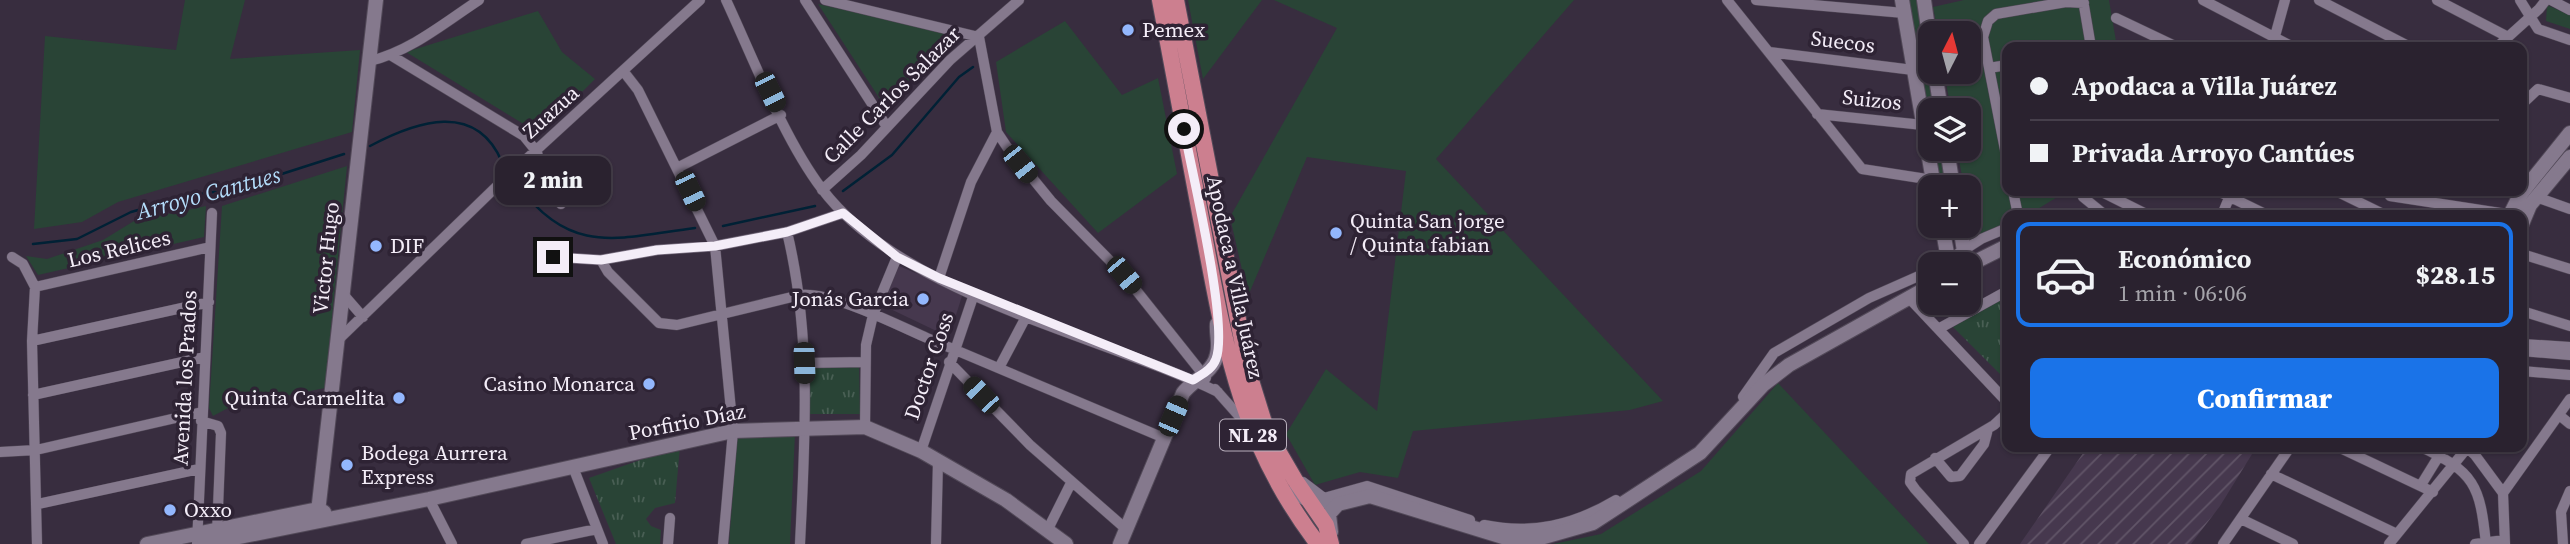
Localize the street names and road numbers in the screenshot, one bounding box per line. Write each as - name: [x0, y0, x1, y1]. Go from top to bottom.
- street label: Calle Carlos Salazar: [816, 19, 967, 170]
- street label: Suecos: [1809, 23, 1877, 60]
- street label: Zuazua: [516, 78, 585, 145]
- street label: Suizos: [1841, 82, 1903, 117]
- street label: Apodaca a Villa Juárez: [1200, 173, 1271, 382]
- street label: Victor Hugo: [305, 200, 346, 315]
- street label: Los Relices: [65, 223, 173, 274]
- street label: Avenida los Prados: [165, 289, 204, 466]
- street label: Doctor Coss: [897, 308, 960, 423]
- street label: Porfirio Díaz: [626, 396, 748, 447]
- road number: NL 28: [1220, 420, 1286, 450]

